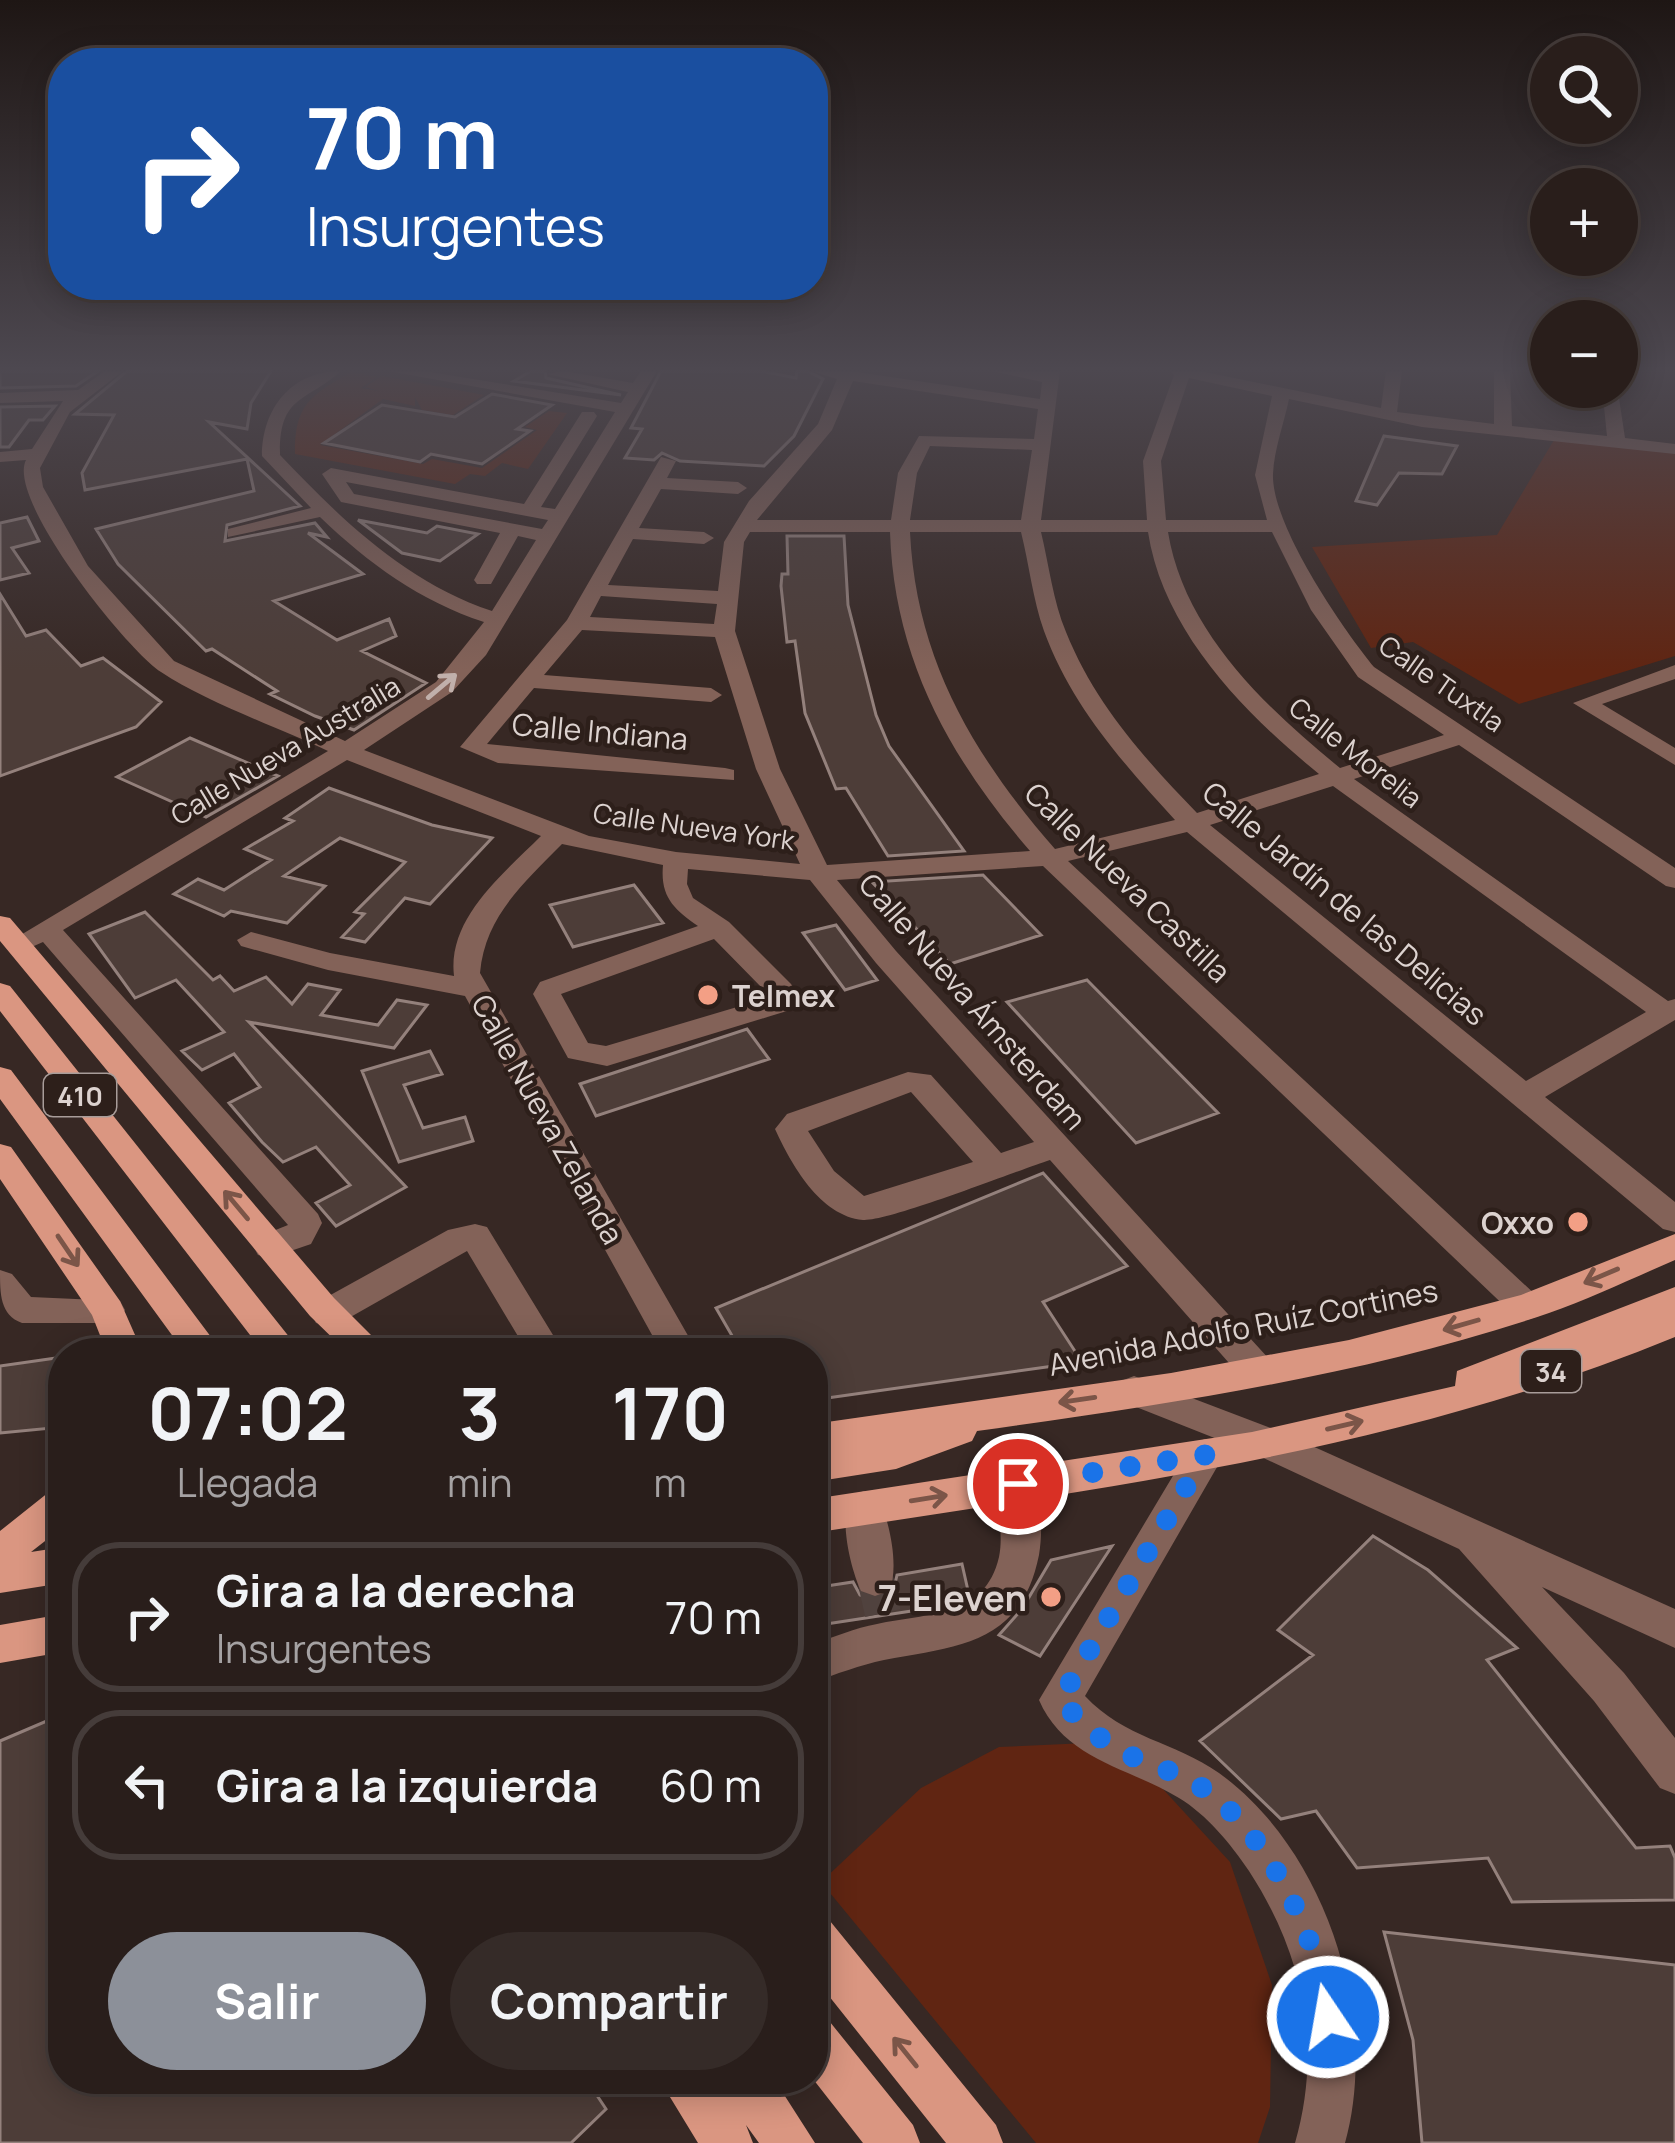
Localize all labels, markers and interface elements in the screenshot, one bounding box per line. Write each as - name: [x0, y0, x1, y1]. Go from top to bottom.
- map controls: [1530, 36, 1638, 408]
- button: search: [1530, 36, 1638, 144]
- text: 70 m: [306, 79, 498, 194]
- icon: right: [108, 96, 264, 252]
- button: +: [1530, 168, 1638, 276]
- text: Insurgentes: [306, 188, 605, 262]
- button: −: [1530, 300, 1638, 408]
- street label: Calle Tuxtla: [1372, 626, 1512, 740]
- street label: Calle Nueva Australia: [164, 667, 406, 833]
- one-way arrow: [426, 673, 457, 701]
- street label: Calle Morelia: [1282, 688, 1430, 816]
- street label: Calle Indiana: [510, 703, 690, 759]
- street label: Calle Jardín de las Delicias: [1194, 772, 1496, 1034]
- street label: Calle Nueva Castilla: [1016, 773, 1240, 991]
- street label: Calle Nueva York: [591, 794, 798, 859]
- street label: Calle Nueva Ámsterdam: [850, 864, 1096, 1138]
- place label: Telmex: [732, 975, 835, 1016]
- marker: Telmex: [695, 982, 721, 1008]
- street label: Calle Nueva Zelanda: [462, 987, 634, 1251]
- road number: 410: [44, 1074, 116, 1116]
- one-way arrow: [222, 1190, 250, 1221]
- place label: Oxxo: [1481, 1202, 1554, 1243]
- marker: Oxxo: [1565, 1209, 1591, 1235]
- one-way arrow: [55, 1233, 80, 1267]
- one-way arrow: [1583, 1267, 1620, 1288]
- street label: Avenida Adolfo Ruíz Cortines: [1045, 1269, 1441, 1385]
- one-way arrow: [1443, 1316, 1481, 1338]
- road number: 34: [1521, 1350, 1581, 1392]
- text: 07:02: [147, 1363, 348, 1462]
- text: 3: [459, 1363, 501, 1462]
- text: 170: [611, 1363, 729, 1462]
- one-way arrow: [1059, 1389, 1098, 1412]
- one-way arrow: [1326, 1413, 1364, 1436]
- pin: [967, 1433, 1069, 1535]
- icon: arrive: [985, 1451, 1051, 1517]
- text: Llegada: [177, 1455, 318, 1509]
- text: min: [447, 1455, 512, 1509]
- text: m: [654, 1455, 687, 1509]
- one-way arrow: [908, 1486, 947, 1509]
- text: Gira a la derecha: [216, 1559, 576, 1621]
- place label: 7-Eleven: [878, 1573, 1027, 1622]
- icon: right: [114, 1584, 180, 1650]
- marker: 7-Eleven: [1038, 1584, 1064, 1610]
- text: 70 m: [665, 1586, 762, 1648]
- text: Insurgentes: [216, 1621, 432, 1675]
- icon: left: [114, 1752, 180, 1818]
- text: Gira a la izquierda: [216, 1754, 598, 1816]
- text: 60 m: [659, 1754, 762, 1816]
- button: Salir: [108, 1932, 426, 2070]
- button: Compartir: [450, 1932, 768, 2070]
- position arrow: [1265, 1954, 1391, 2080]
- one-way arrow: [892, 2036, 919, 2068]

